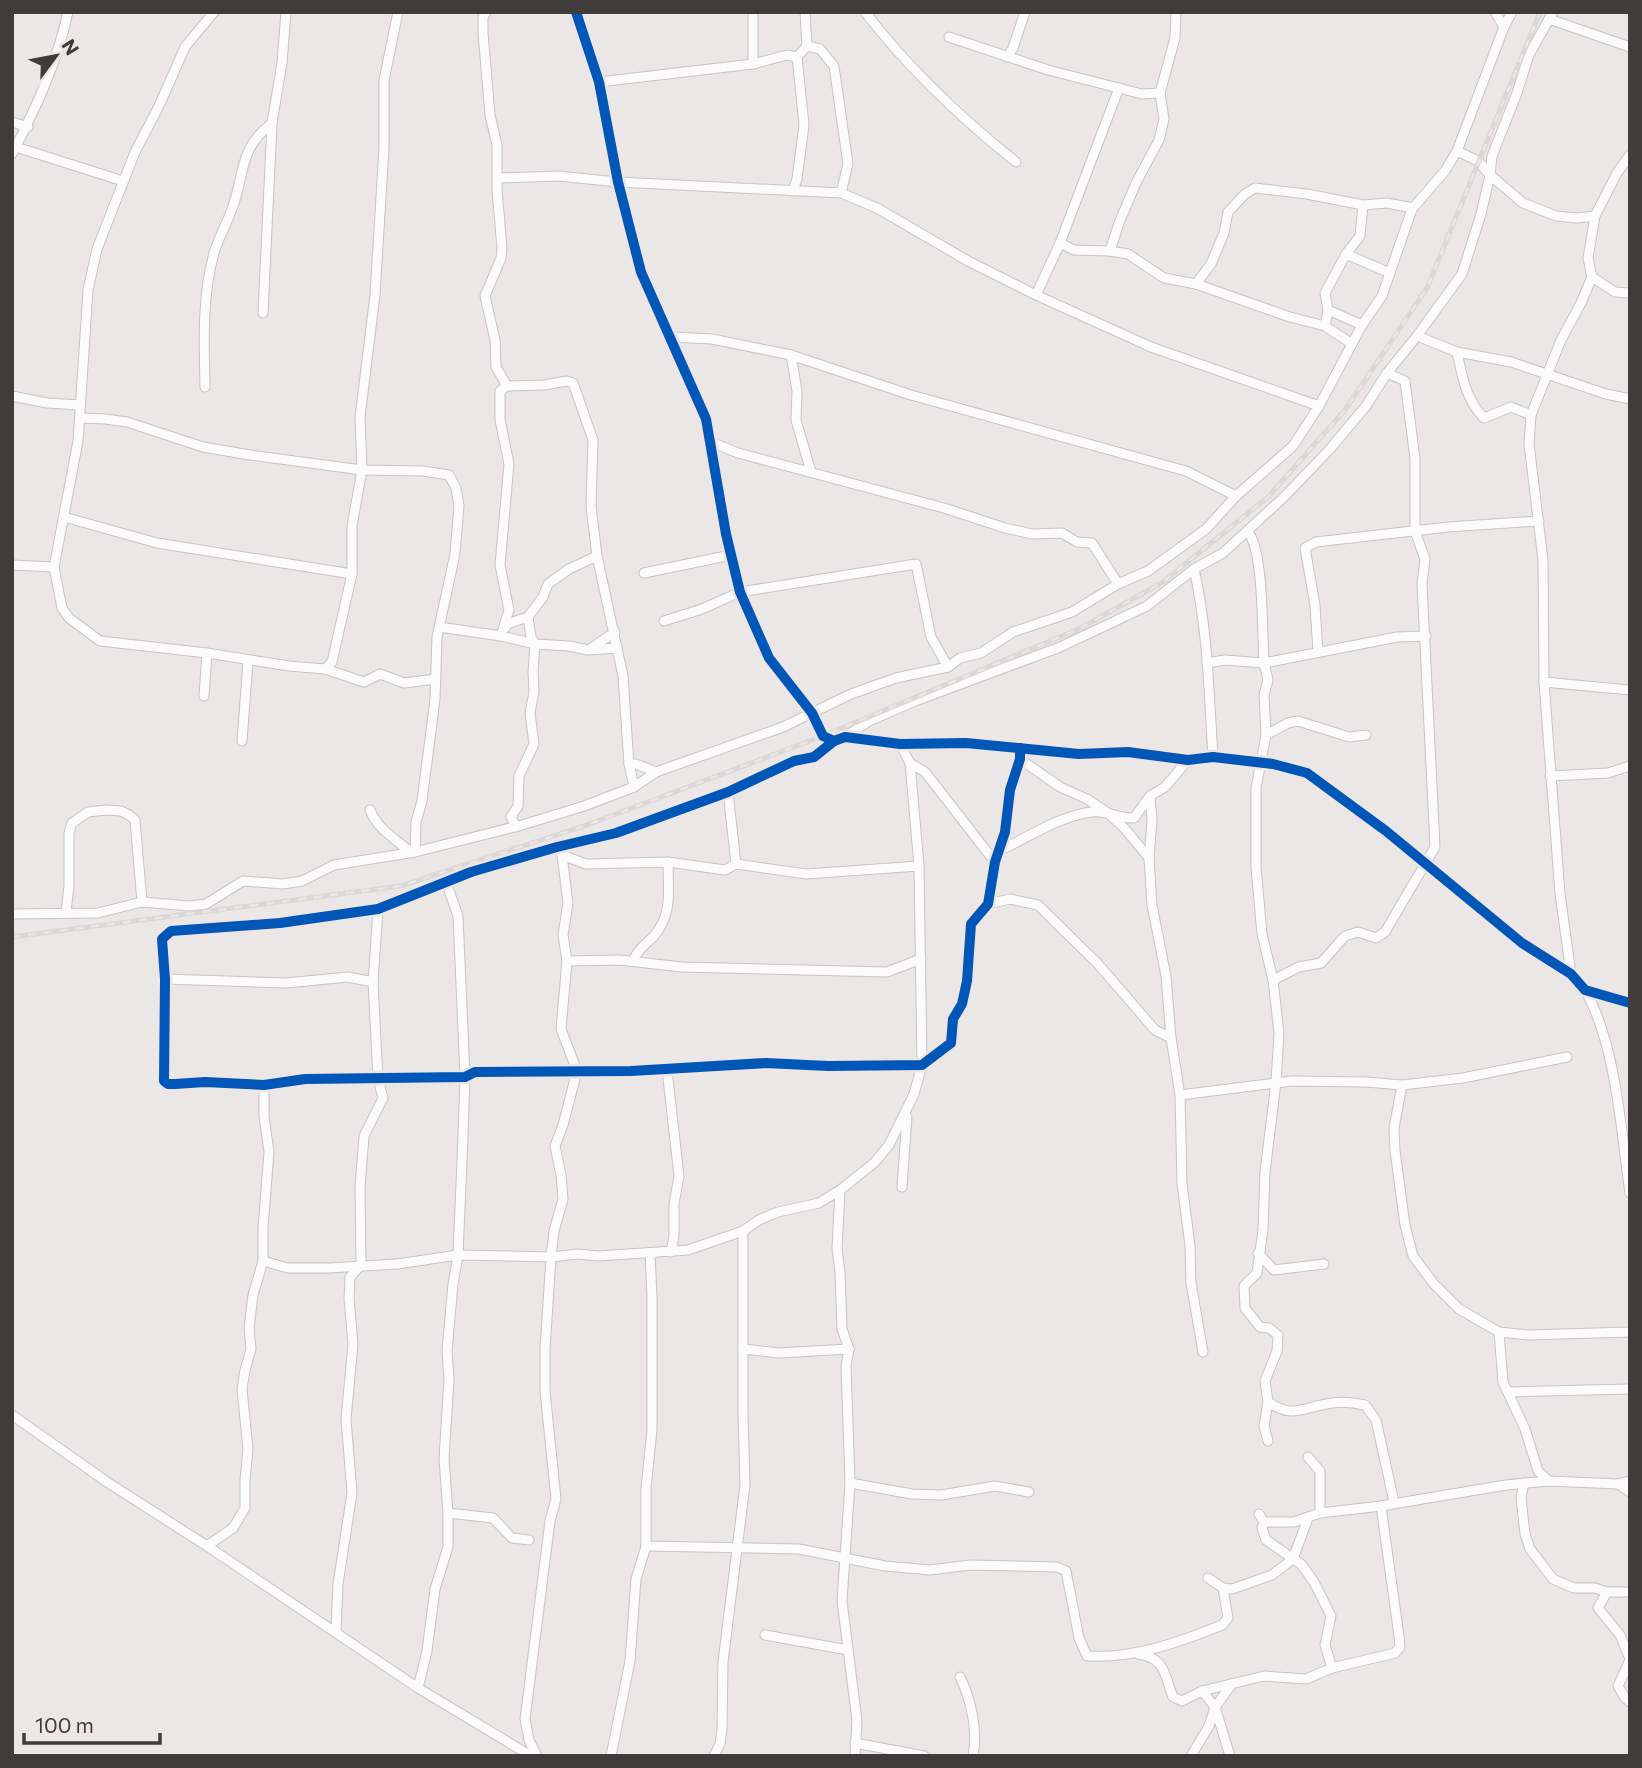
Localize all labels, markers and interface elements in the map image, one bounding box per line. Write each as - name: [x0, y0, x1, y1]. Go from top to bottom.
- north arrow: [21, 21, 91, 91]
- text: N: [57, 35, 84, 59]
- scale bar: [24, 1702, 161, 1746]
- text: 100 m: [35, 1712, 94, 1737]

